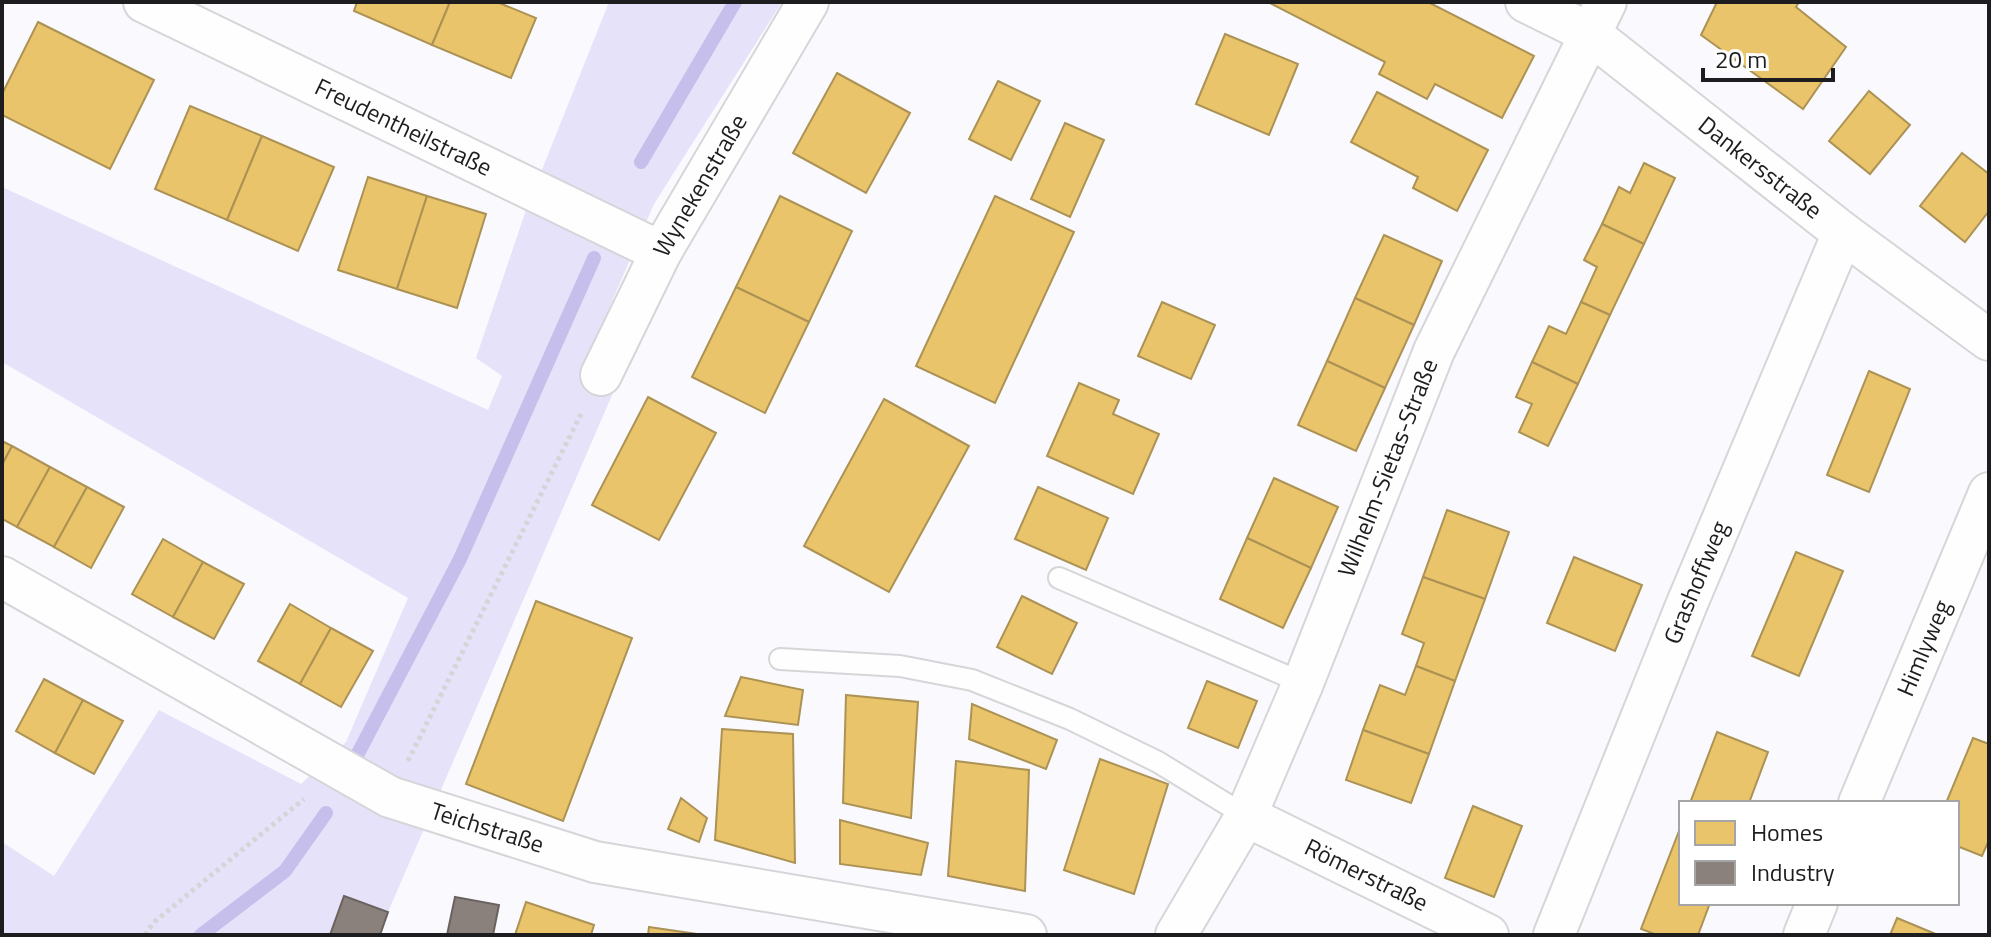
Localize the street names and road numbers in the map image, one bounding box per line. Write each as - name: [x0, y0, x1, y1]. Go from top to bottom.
- street label: Freudentheilstraße: [309, 68, 498, 185]
- street label: Wynekenstraße: [643, 107, 755, 263]
- street label: Dankersstraße: [1691, 107, 1830, 227]
- street label: Wilhelm-Sietas-Straße: [1328, 353, 1446, 582]
- street label: Grashoffweg: [1654, 515, 1737, 649]
- street label: Himlyweg: [1887, 594, 1959, 701]
- street label: Teichstraße: [426, 792, 549, 862]
- street label: Römerstraße: [1299, 829, 1435, 920]

